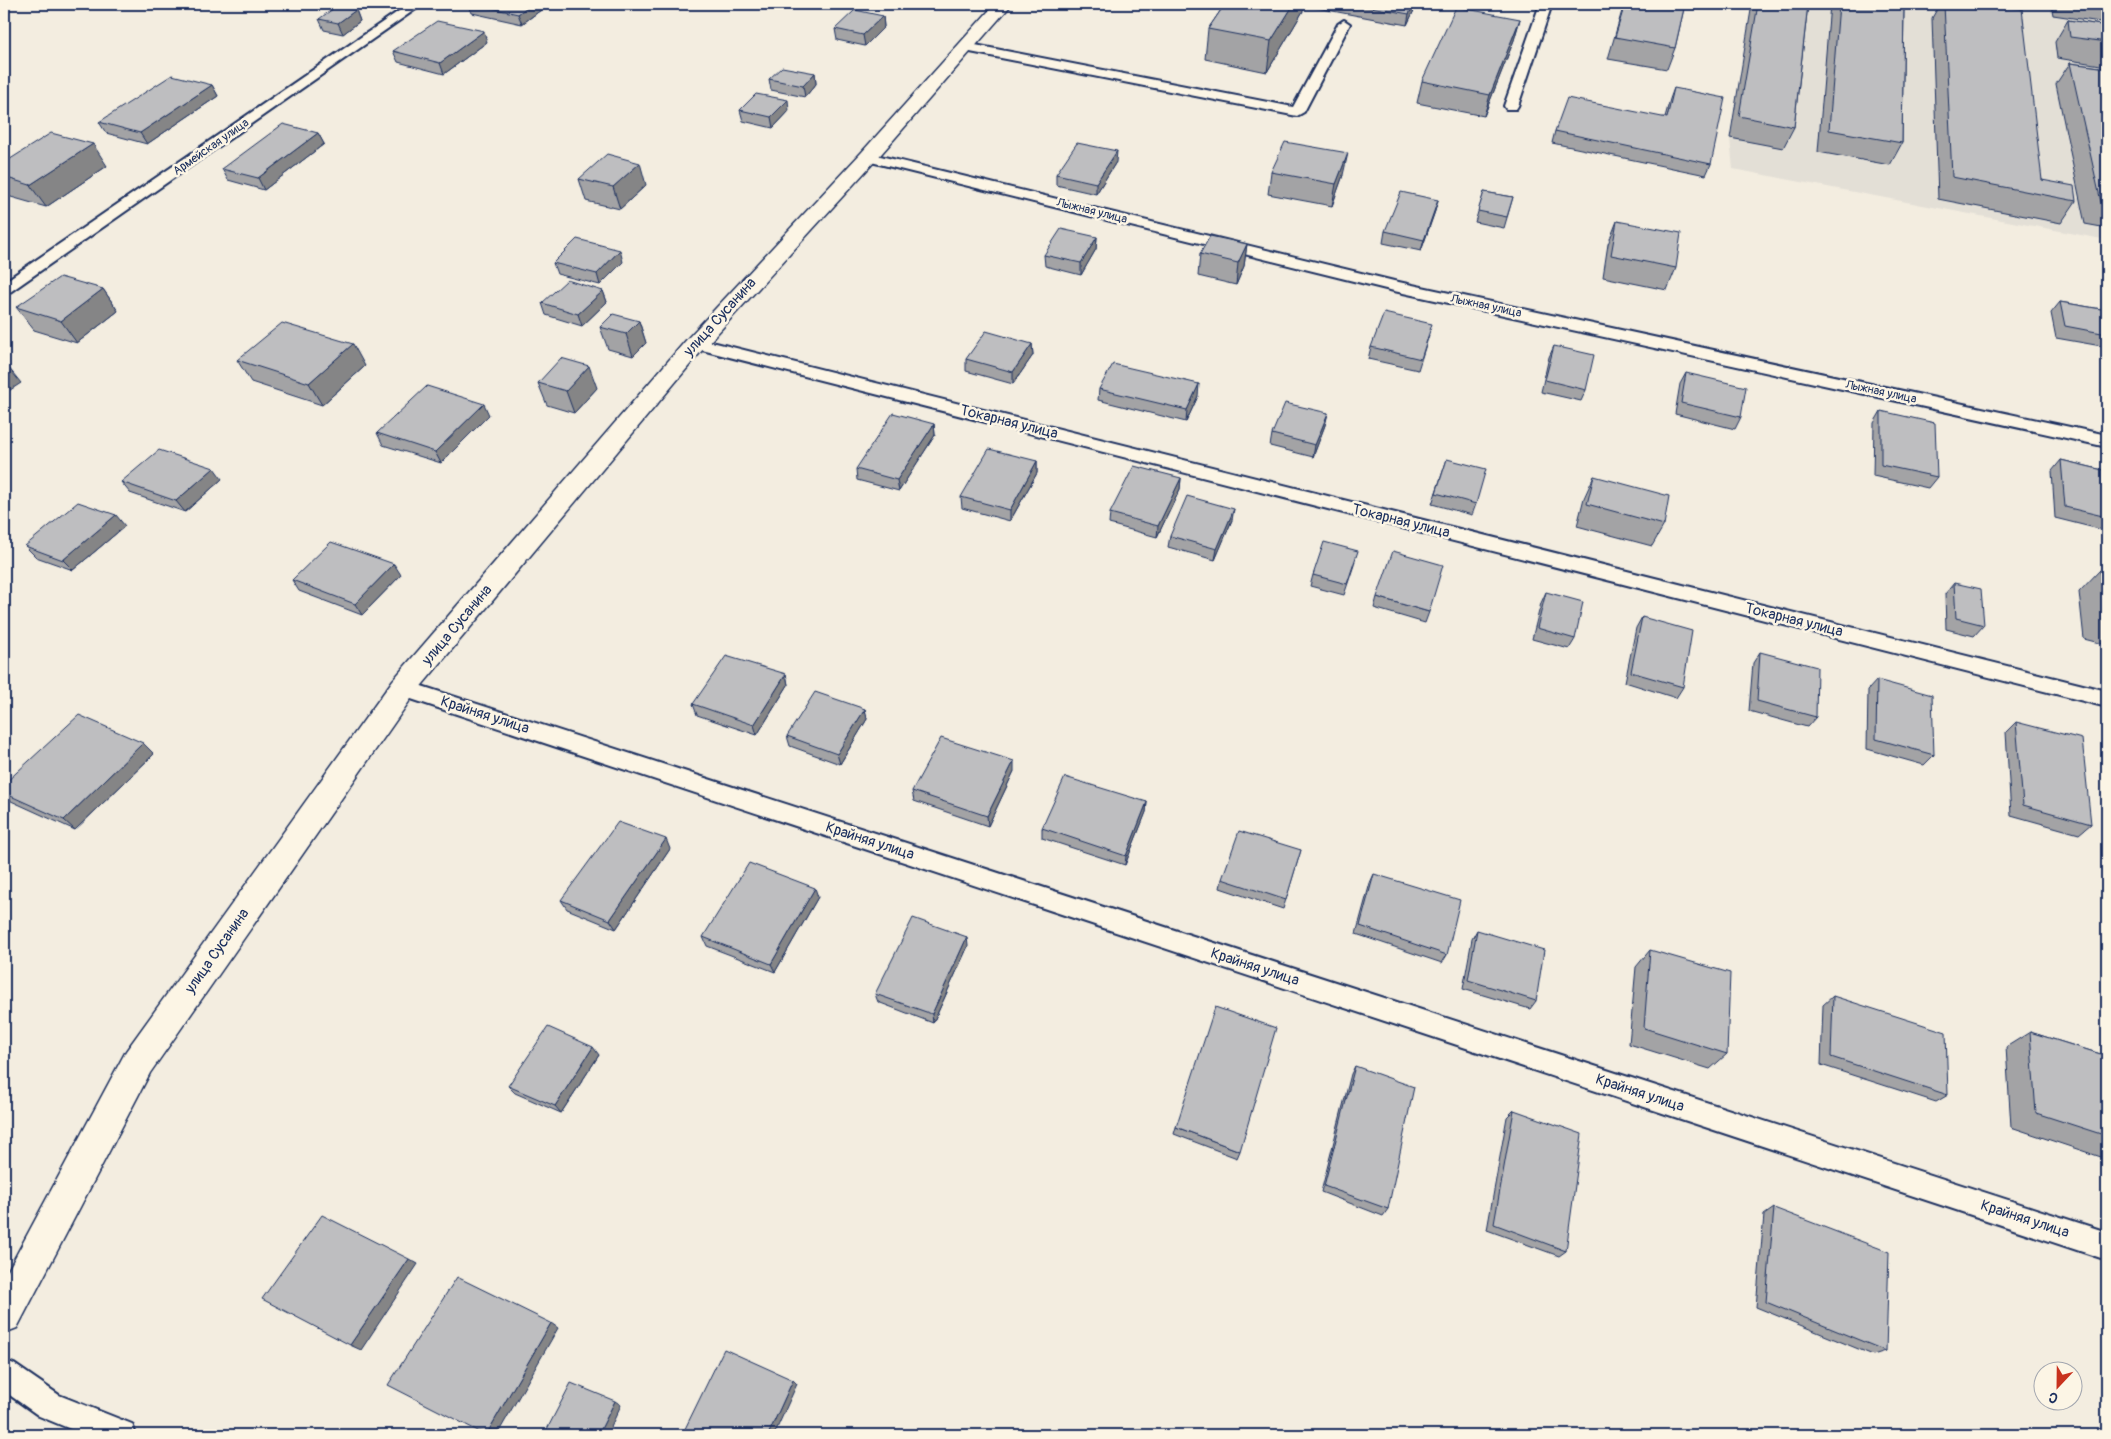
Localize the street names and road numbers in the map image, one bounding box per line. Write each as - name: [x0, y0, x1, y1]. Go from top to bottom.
- street label: Армейская улица: [170, 115, 252, 179]
- street label: Лыжная улица: [1054, 195, 1129, 227]
- street label: улица Сусанина: [679, 274, 760, 361]
- street label: Лыжная улица: [1448, 291, 1523, 321]
- street label: Лыжная улица: [1843, 377, 1918, 407]
- street label: Токарная улица: [958, 401, 1060, 443]
- street label: Токарная улица: [1350, 500, 1452, 542]
- street label: улица Сусанина: [417, 581, 496, 670]
- street label: Токарная улица: [1743, 599, 1845, 641]
- street label: Крайняя улица: [438, 692, 532, 738]
- street label: Крайняя улица: [823, 818, 917, 864]
- street label: улица Сусанина: [180, 905, 253, 998]
- street label: Крайняя улица: [1208, 944, 1302, 990]
- street label: Крайняя улица: [1593, 1070, 1687, 1116]
- street label: Крайняя улица: [1978, 1196, 2072, 1242]

